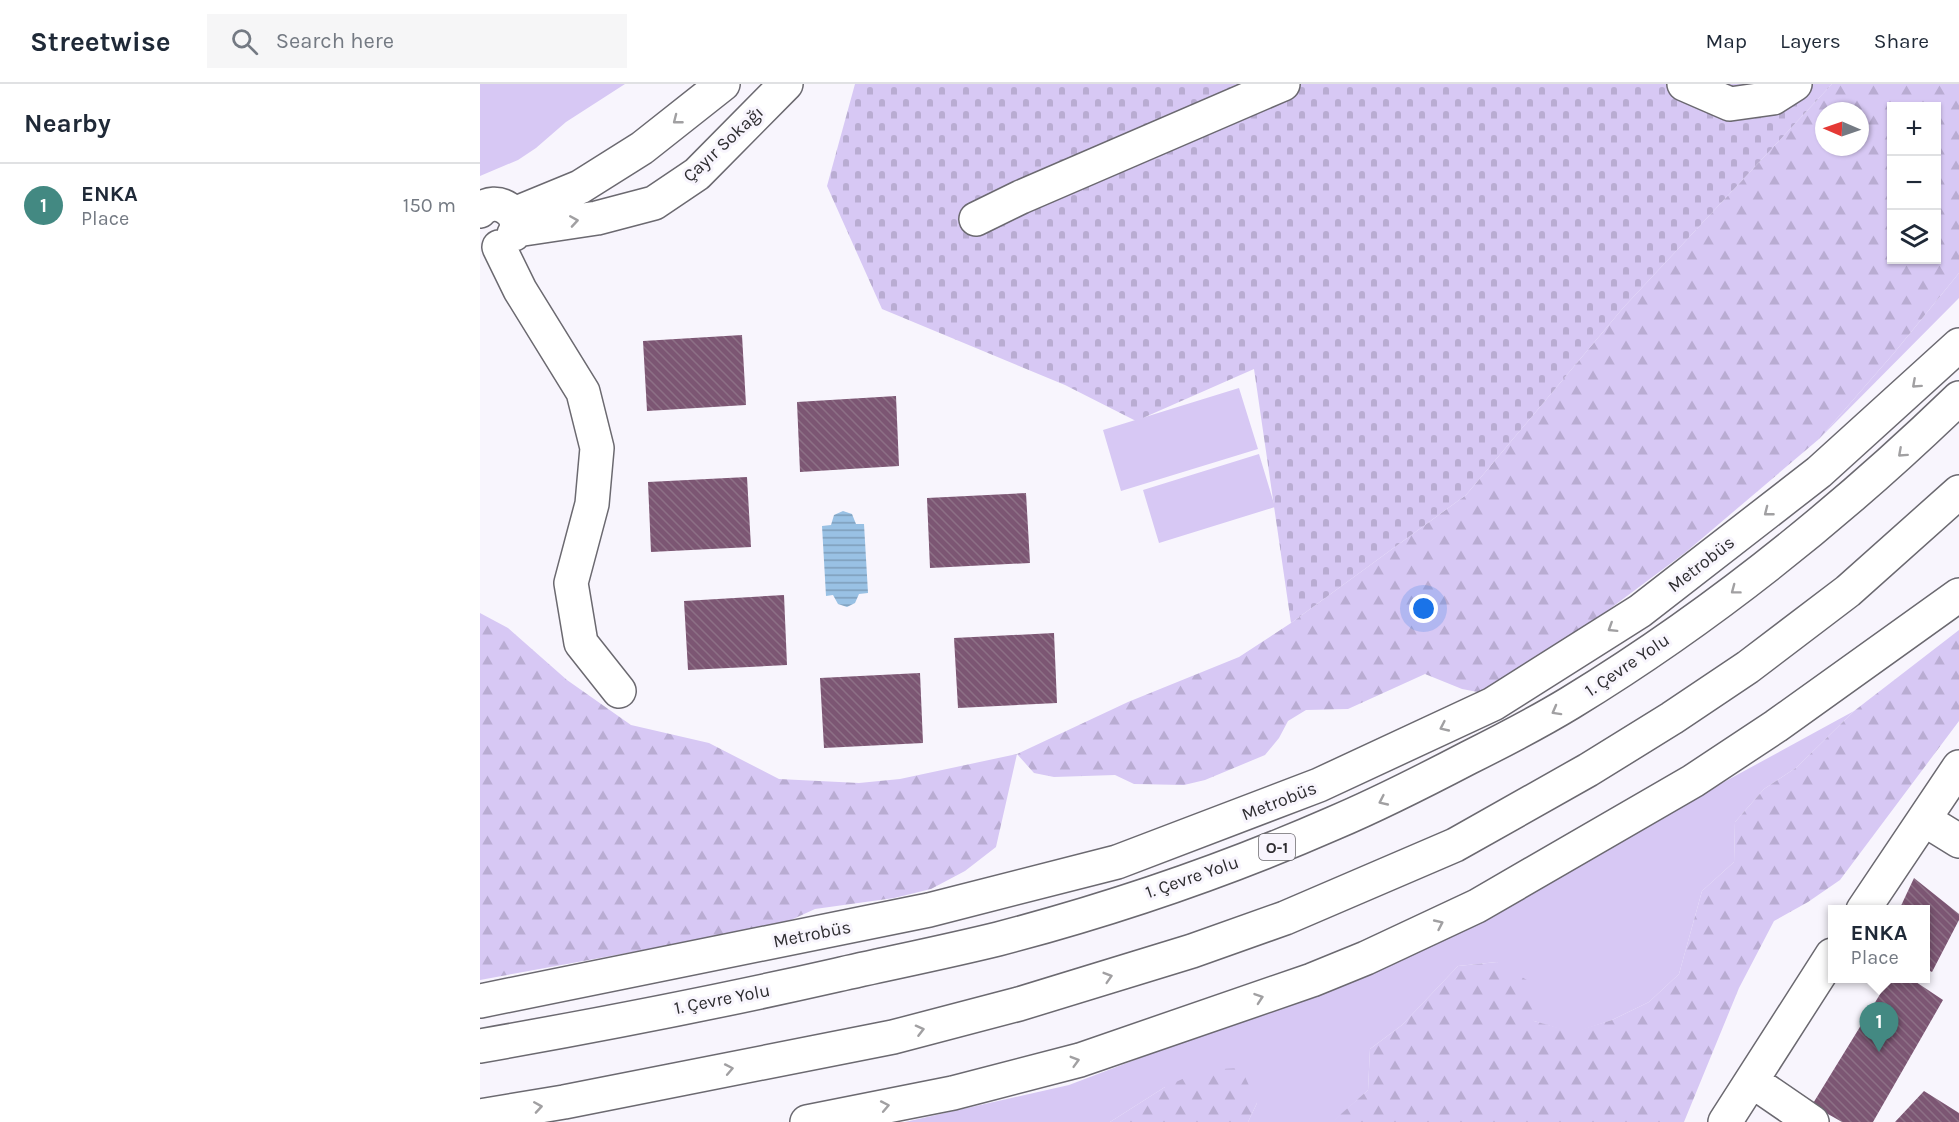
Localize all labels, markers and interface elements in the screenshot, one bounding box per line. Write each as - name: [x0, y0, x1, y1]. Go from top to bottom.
- search box: [207, 14, 627, 68]
- text: Streetwise: [30, 25, 171, 58]
- icon: search: [228, 25, 261, 58]
- text: Search here: [276, 28, 394, 54]
- text: Map: [1705, 29, 1747, 53]
- text: Layers: [1780, 29, 1841, 53]
- text: Share: [1874, 29, 1929, 53]
- street label: Çayır Sokağı: [678, 101, 768, 187]
- north arrow: [1815, 102, 1869, 156]
- map controls: [1887, 102, 1941, 264]
- button: +: [1887, 102, 1941, 156]
- text: Nearby: [24, 108, 111, 139]
- one-way arrow: [672, 113, 683, 124]
- button: −: [1887, 156, 1941, 210]
- text: ENKA: [81, 181, 138, 207]
- text: 1: [40, 194, 47, 217]
- text: 150 m: [403, 194, 456, 217]
- text: Place: [81, 207, 129, 230]
- button: layers: [1887, 210, 1941, 264]
- one-way arrow: [570, 216, 579, 228]
- one-way arrow: [1912, 377, 1923, 388]
- one-way arrow: [1898, 446, 1909, 457]
- one-way arrow: [1764, 504, 1775, 515]
- street label: Metrobüs: [1663, 531, 1739, 597]
- one-way arrow: [1731, 583, 1742, 594]
- your location: [1409, 594, 1438, 623]
- one-way arrow: [1608, 621, 1618, 633]
- street label: 1. Çevre Yolu: [1581, 629, 1673, 701]
- one-way arrow: [1552, 704, 1562, 715]
- one-way arrow: [1440, 719, 1451, 731]
- street label: Metrobüs: [1238, 777, 1320, 825]
- one-way arrow: [1378, 793, 1389, 805]
- road number: O-1: [1259, 834, 1295, 860]
- street label: 1. Çevre Yolu: [1142, 851, 1242, 903]
- popup: [1828, 905, 1930, 983]
- street label: Metrobüs: [771, 916, 853, 952]
- one-way arrow: [1433, 919, 1444, 931]
- text: ENKA: [1851, 920, 1907, 946]
- text: Place: [1851, 946, 1899, 969]
- one-way arrow: [1102, 972, 1113, 984]
- street label: 1. Çevre Yolu: [672, 979, 772, 1019]
- one-way arrow: [1253, 993, 1264, 1006]
- pin: 1: [1860, 1002, 1898, 1052]
- one-way arrow: [915, 1024, 925, 1037]
- one-way arrow: [1069, 1056, 1080, 1068]
- one-way arrow: [724, 1063, 734, 1076]
- one-way arrow: [880, 1100, 890, 1113]
- one-way arrow: [533, 1101, 542, 1113]

